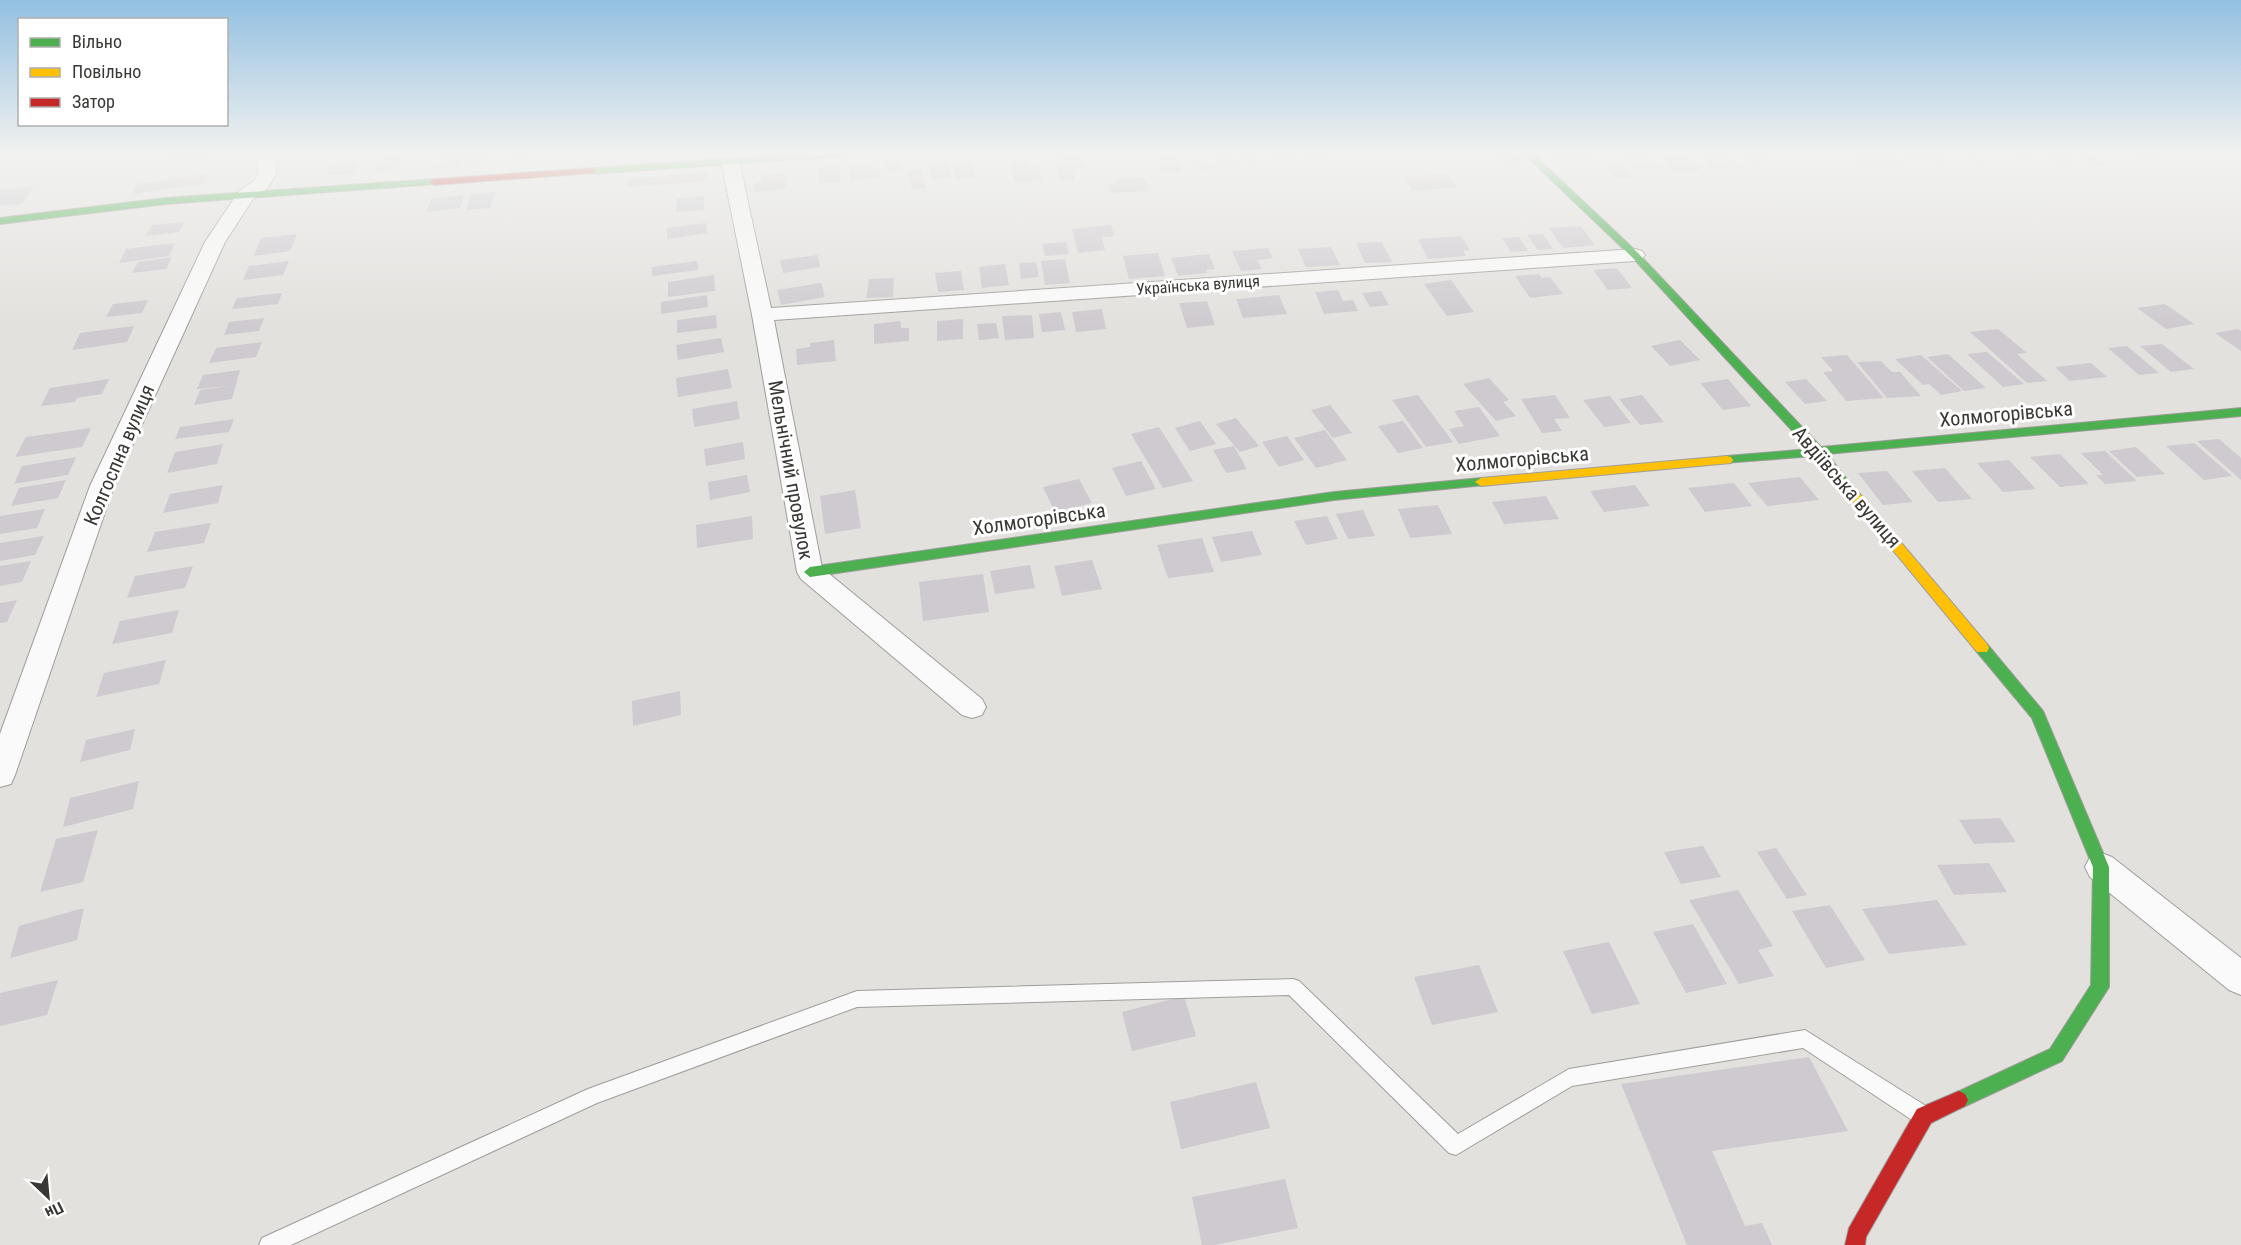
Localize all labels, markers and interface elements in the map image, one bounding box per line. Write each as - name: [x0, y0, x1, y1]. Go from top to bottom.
- legend: [18, 18, 228, 126]
- text: Вільно: [72, 31, 122, 52]
- text: Повільно: [72, 61, 141, 82]
- text: Затор: [72, 91, 115, 112]
- street label: Українська вулиця: [1135, 271, 1261, 299]
- street label: Мельнiчний провулок: [763, 378, 819, 562]
- street label: Колгоспна вулиця: [79, 381, 159, 529]
- street label: Холмогорівська: [1938, 396, 2074, 432]
- street label: Авдіївська вулиця: [1788, 421, 1906, 553]
- street label: Холмогорівська: [1454, 441, 1590, 477]
- street label: Холмогорівська: [971, 498, 1107, 540]
- north arrow: [18, 1167, 78, 1227]
- text: Пн: [42, 1198, 67, 1222]

